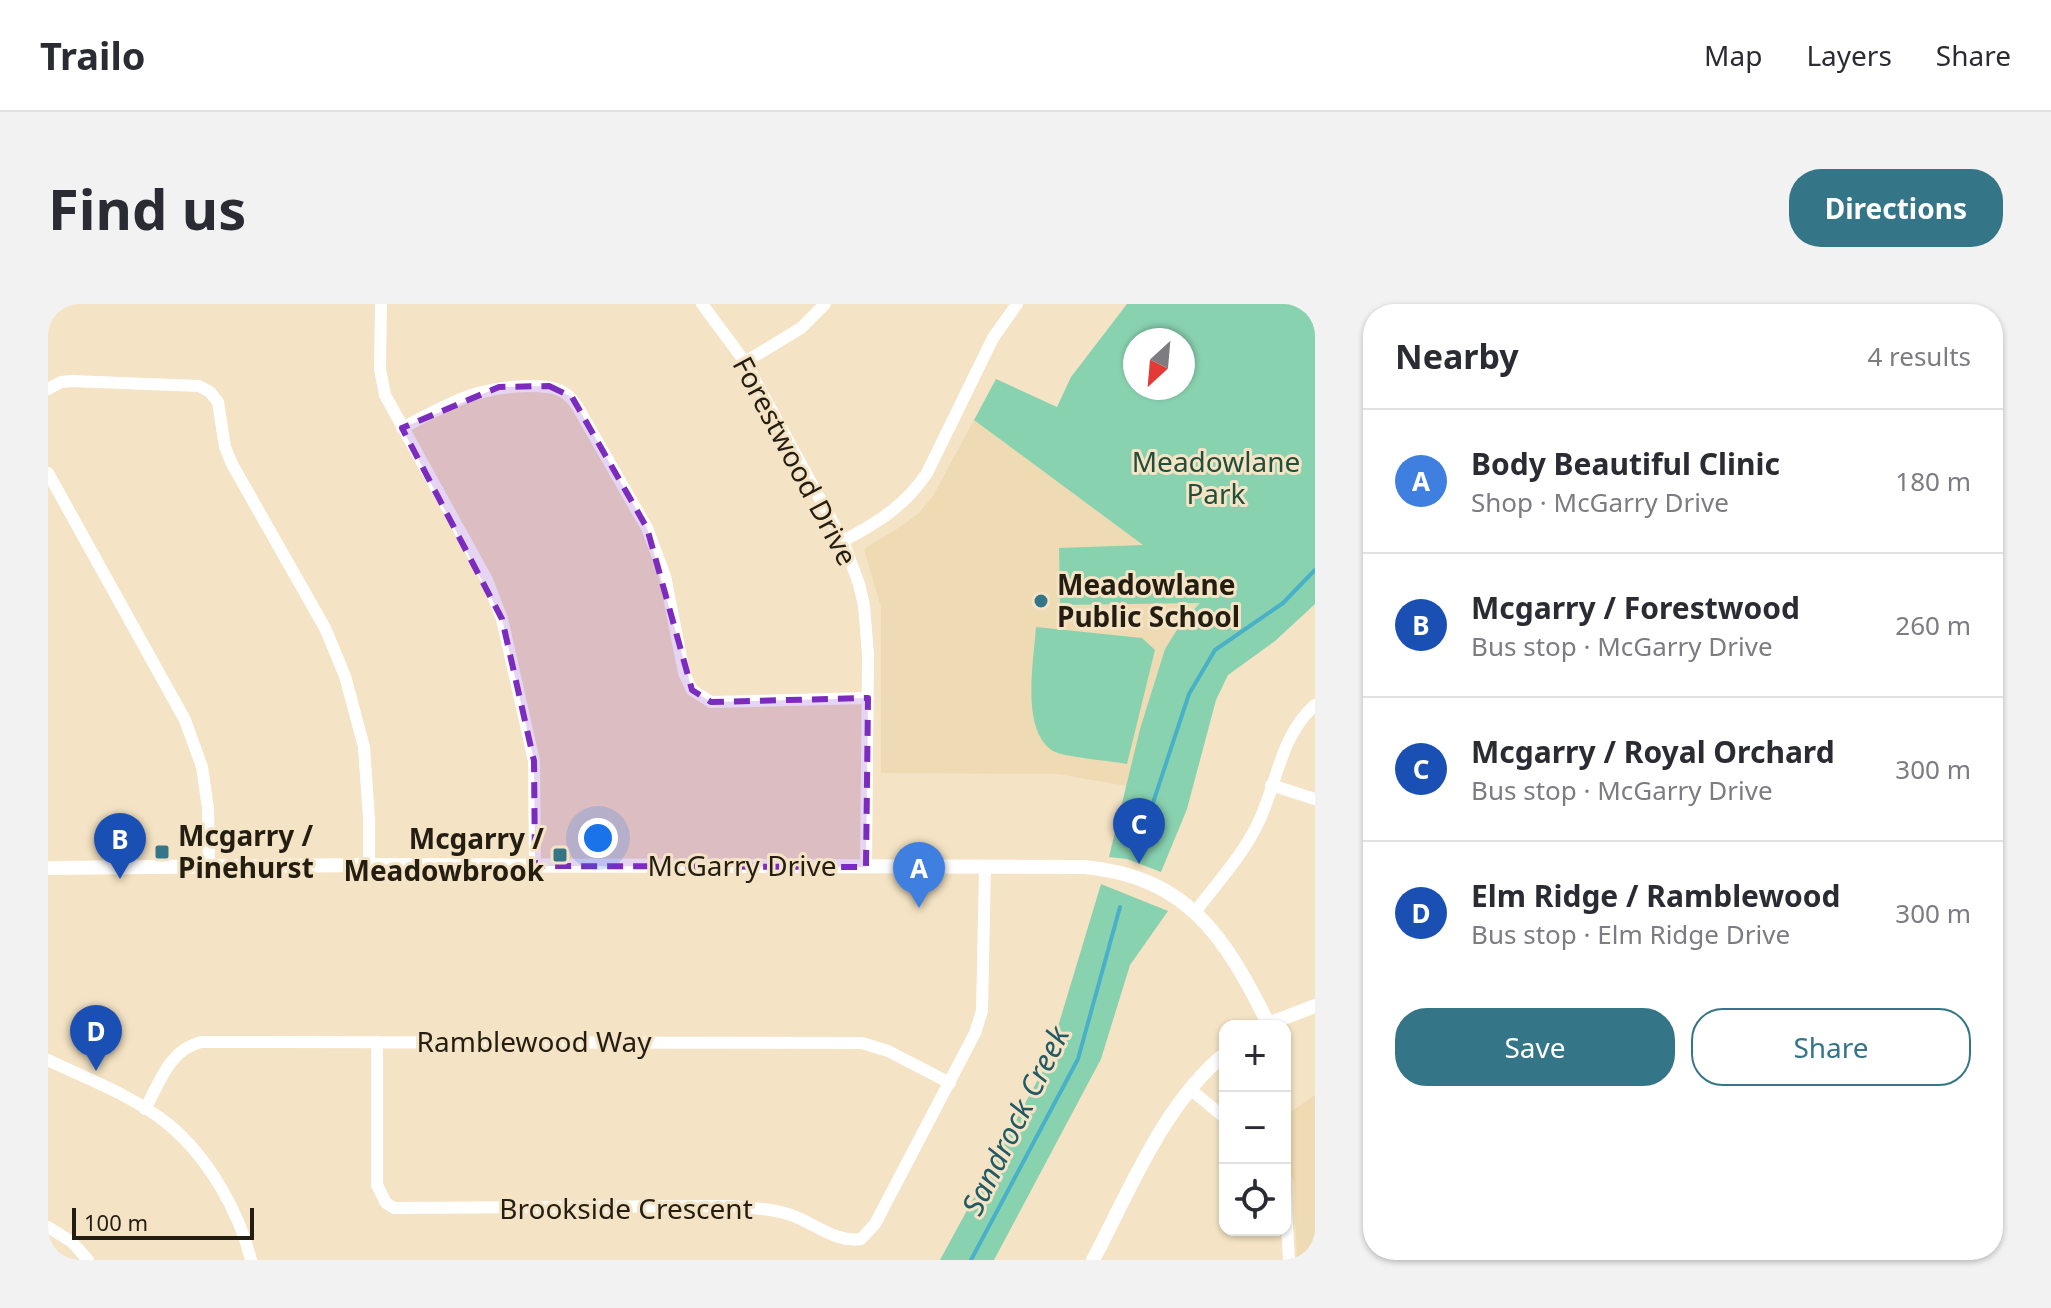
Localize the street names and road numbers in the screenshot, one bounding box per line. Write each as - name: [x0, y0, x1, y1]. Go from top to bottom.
- street label: Forestwood Drive: [725, 349, 867, 572]
- street label: McGarry Drive: [648, 846, 836, 884]
- street label: Ramblewood Way: [417, 1022, 652, 1060]
- street label: Brookside Crescent: [499, 1189, 753, 1227]

